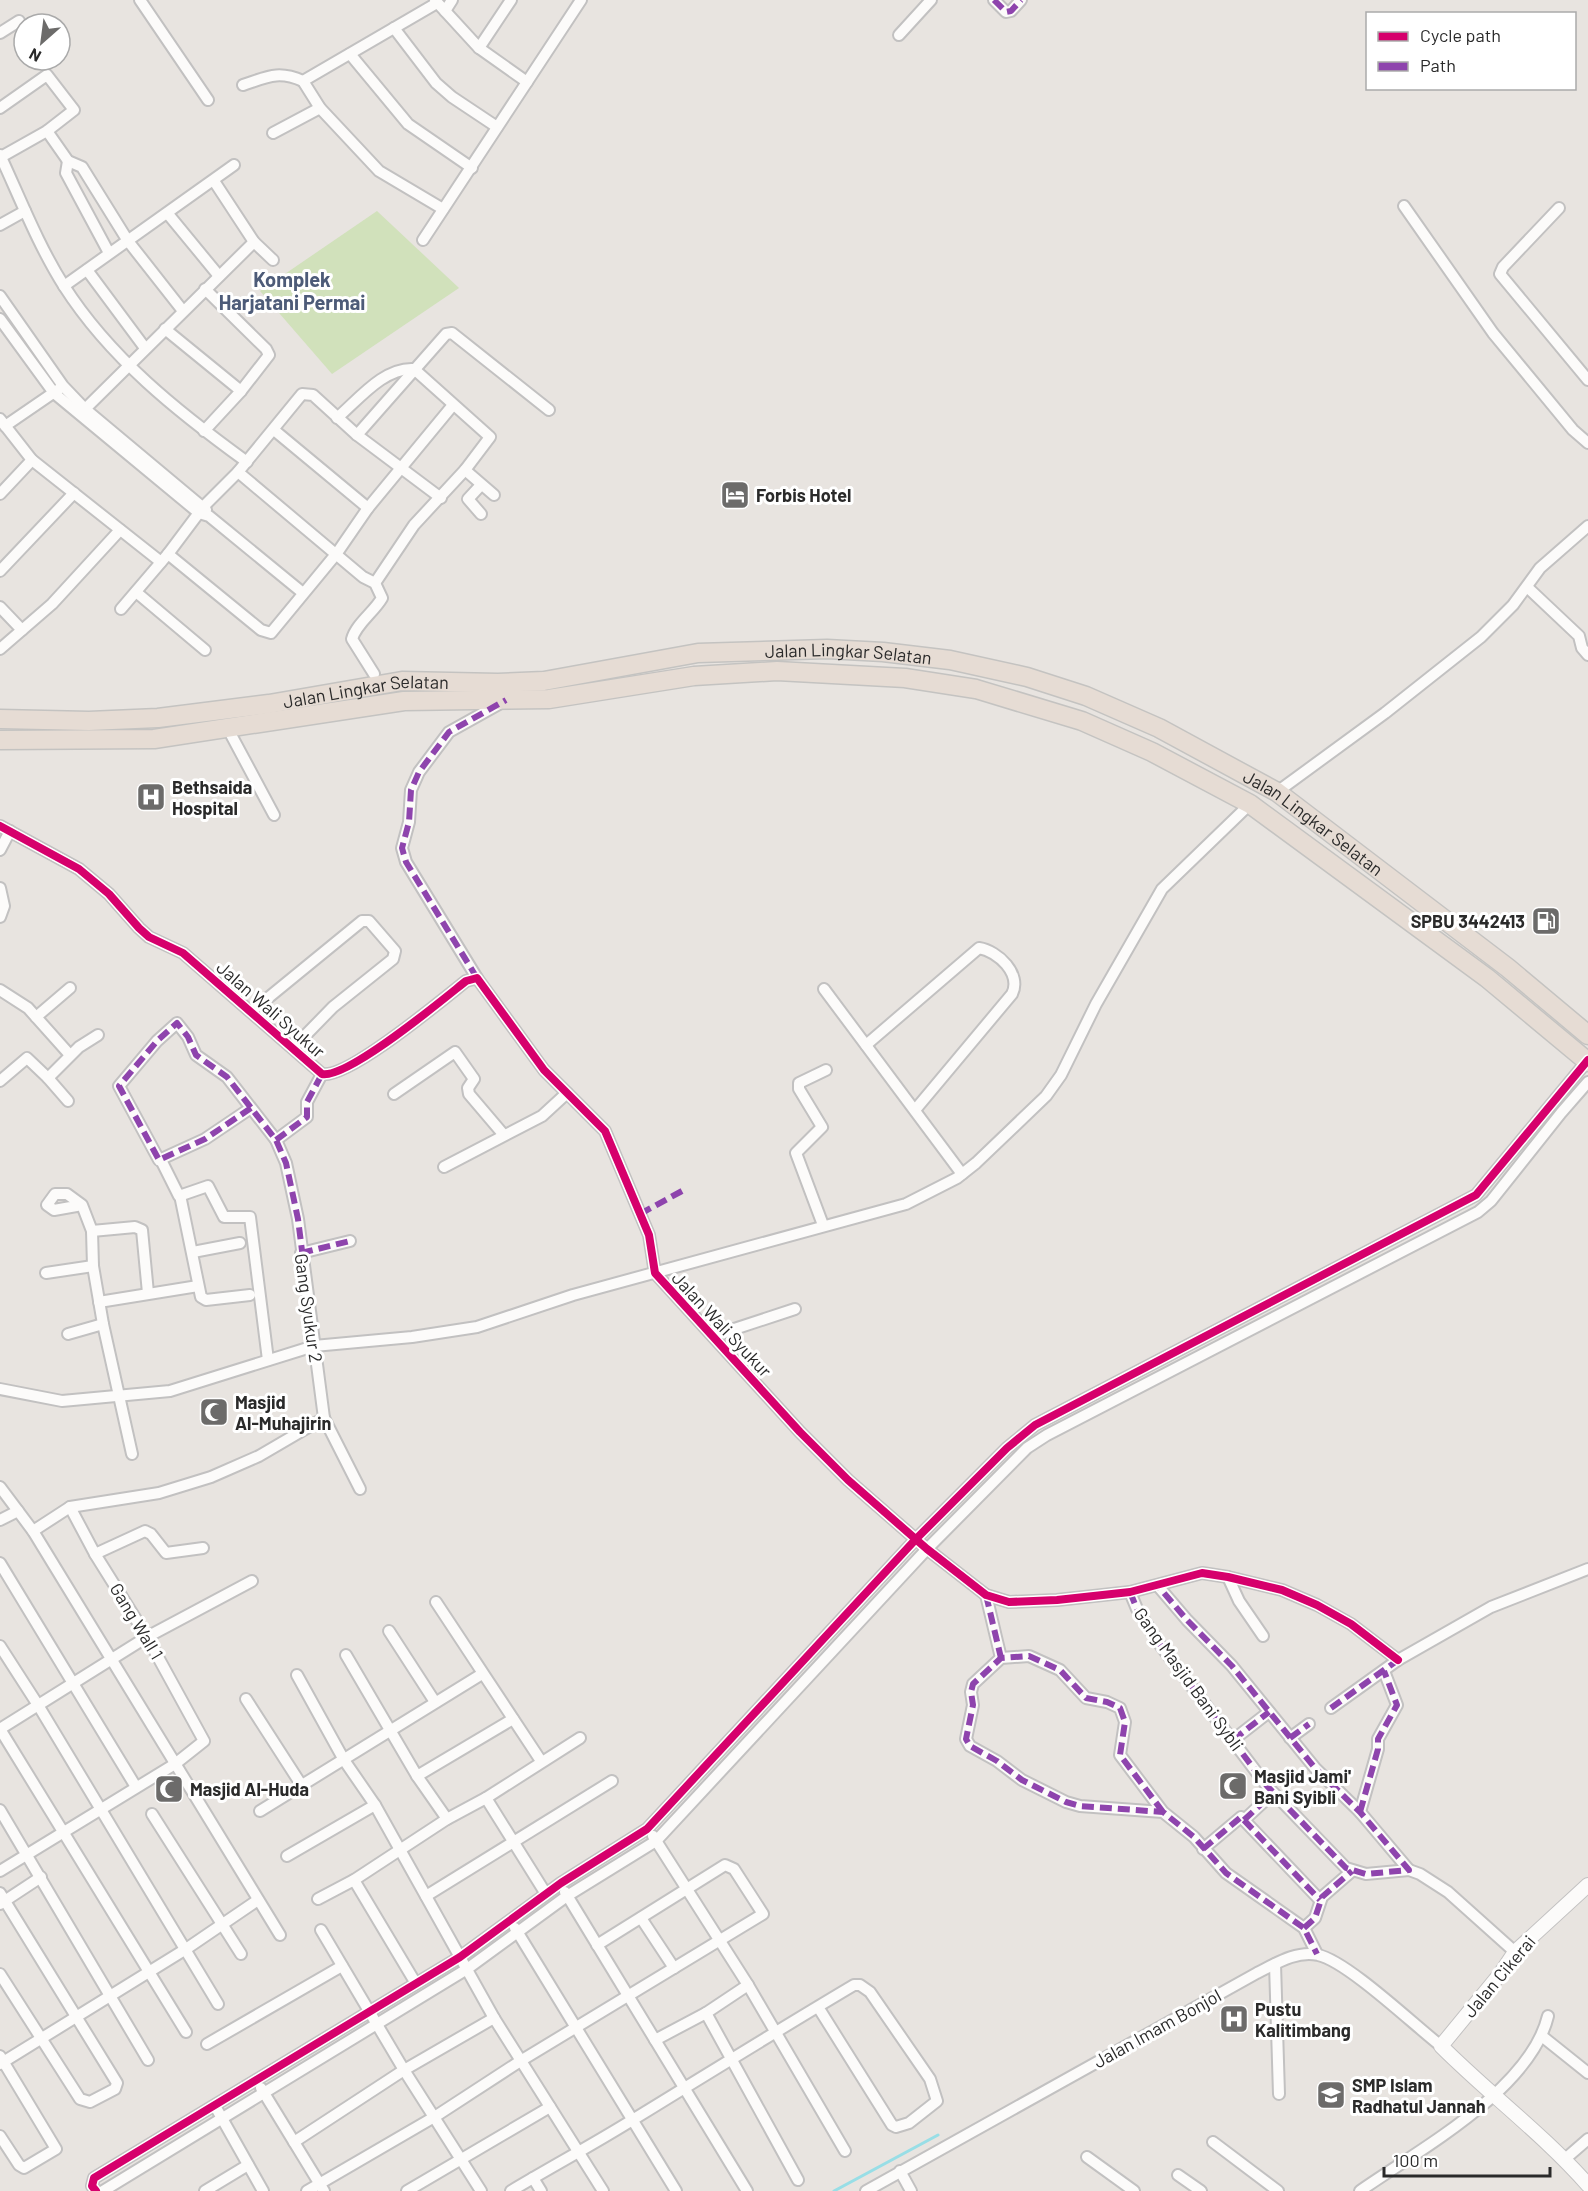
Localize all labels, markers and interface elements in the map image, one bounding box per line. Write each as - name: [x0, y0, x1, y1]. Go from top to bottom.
- north arrow: [12, 12, 72, 72]
- legend: [1366, 12, 1576, 90]
- text: Cycle path: [1420, 24, 1501, 46]
- text: N: [26, 45, 44, 67]
- text: Path: [1420, 54, 1456, 76]
- district label: Komplek Harjatani Permai: [219, 267, 365, 314]
- hotel icon: Forbis Hotel: [719, 479, 751, 511]
- place label: Forbis Hotel: [756, 484, 851, 506]
- street label: Jalan Lingkar Selatan: [764, 638, 933, 669]
- street label: Jalan Lingkar Selatan: [281, 670, 449, 712]
- street label: Jalan Lingkar Selatan: [1239, 765, 1388, 880]
- place label: Bethsaida Hospital: [172, 776, 252, 819]
- hospital icon: Bethsaida Hospital: [135, 781, 167, 813]
- fuel station icon: SPBU 3442413: [1530, 905, 1562, 937]
- place label: SPBU 3442413: [1411, 910, 1525, 932]
- street label: Jalan Wali Syukur: [212, 956, 330, 1062]
- street label: Gang Syukur 2: [290, 1252, 328, 1364]
- street label: Jalan Wali Syukur: [667, 1267, 777, 1382]
- place label: Masjid Al-Muhajirin: [235, 1391, 331, 1434]
- mosque icon: Masjid Al-Muhajirin: [198, 1396, 230, 1428]
- street label: Gang Wall 1: [106, 1579, 168, 1663]
- street label: Gang Masjid Bani Sybli: [1130, 1603, 1248, 1755]
- place label: Masjid Jami' Bani Syibli: [1254, 1765, 1351, 1808]
- mosque icon: Masjid Jami' Bani Syibli: [1217, 1770, 1249, 1802]
- mosque icon: Masjid Al-Huda: [153, 1773, 185, 1805]
- place label: Masjid Al-Huda: [190, 1778, 309, 1800]
- street label: Jalan Cikerai: [1458, 1931, 1540, 2021]
- street label: Jalan Imam Bonjol: [1089, 1984, 1225, 2072]
- place label: Pustu Kalitimbang: [1255, 1998, 1351, 2041]
- hospital icon: Pustu Kalitimbang: [1218, 2003, 1250, 2035]
- place label: SMP Islam Radhatul Jannah: [1352, 2074, 1486, 2117]
- school or university icon: SMP Islam Radhatul Jannah: [1315, 2079, 1347, 2111]
- scale bar: [1384, 2140, 1550, 2178]
- text: 100 m: [1393, 2149, 1438, 2171]

